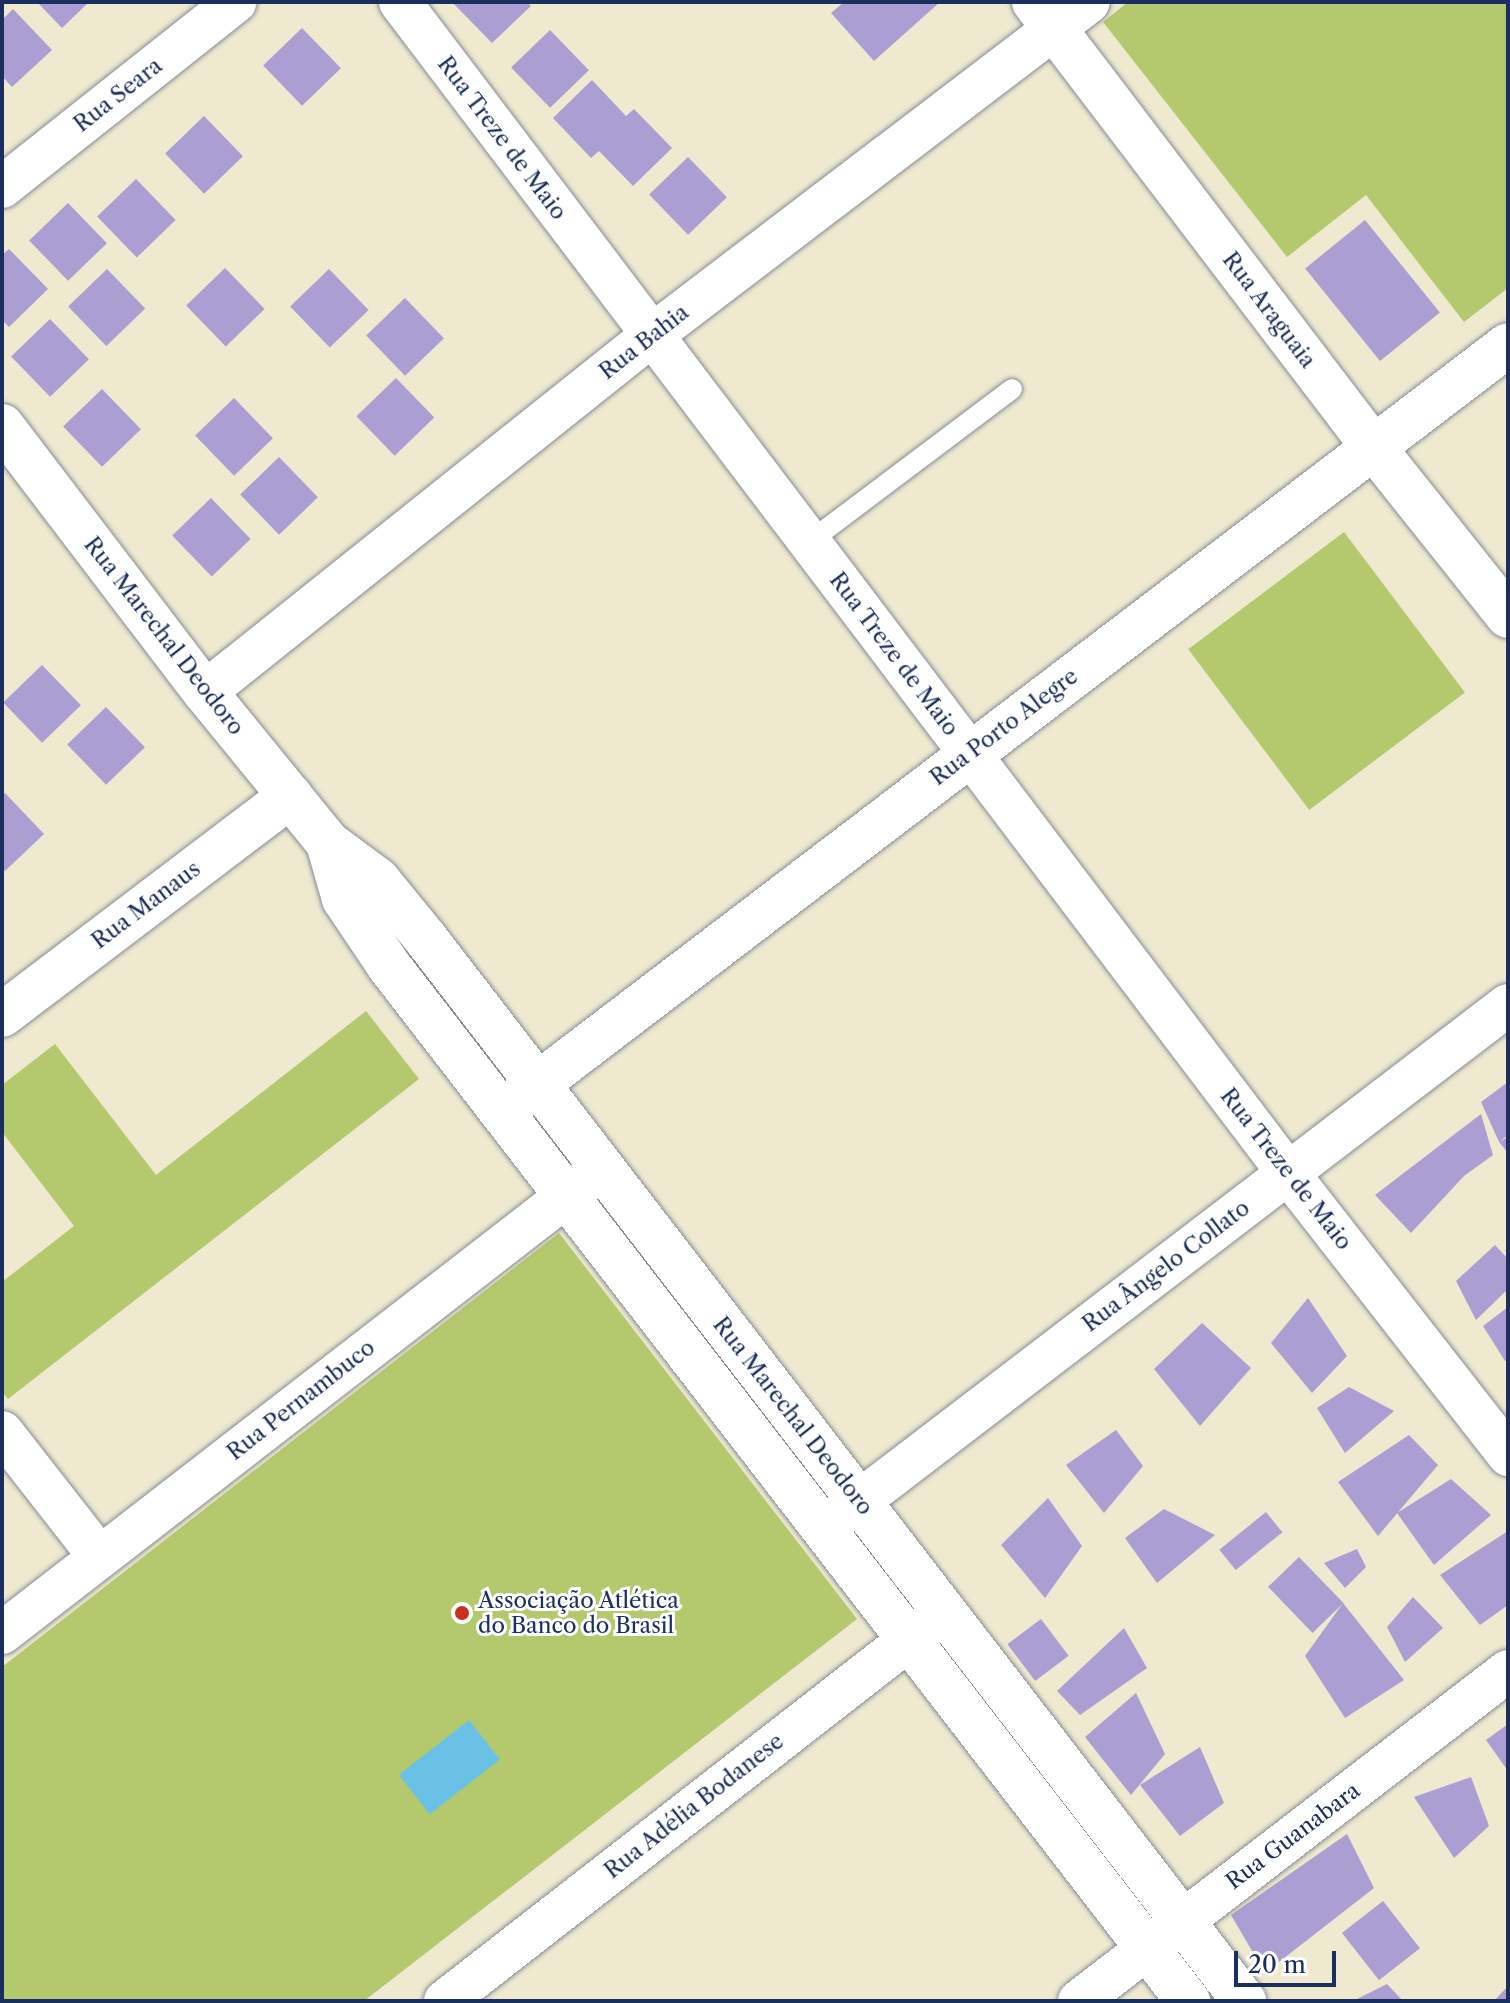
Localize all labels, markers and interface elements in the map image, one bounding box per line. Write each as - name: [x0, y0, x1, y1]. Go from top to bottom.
- street label: Rua Treze de Maio: [432, 51, 572, 225]
- street label: Rua Seara: [69, 52, 167, 138]
- street label: Rua Araguaia: [1217, 246, 1321, 374]
- street label: Rua Bahia: [594, 299, 694, 385]
- street label: Rua Marechal Deodoro: [78, 532, 250, 740]
- street label: Rua Treze de Maio: [824, 567, 964, 741]
- street label: Rua Porto Alegre: [925, 663, 1083, 791]
- street label: Rua Manaus: [86, 856, 206, 954]
- street label: Rua Treze de Maio: [1215, 1083, 1357, 1255]
- street label: Rua Ângelo Collato: [1077, 1194, 1255, 1338]
- street label: Rua Marechal Deodoro: [707, 1312, 879, 1520]
- street label: Rua Pernambuco: [222, 1334, 380, 1466]
- place label: Associação Atlética do Banco do Brasil: [478, 1587, 680, 1638]
- marker: Associação Atlética do Banco do Brasil: [453, 1604, 471, 1622]
- street label: Rua Adélia Bodanese: [599, 1727, 789, 1885]
- street label: Rua Guanabara: [1221, 1777, 1365, 1895]
- scale bar: [1238, 1935, 1340, 1985]
- text: 20 m: [1248, 1950, 1306, 1979]

